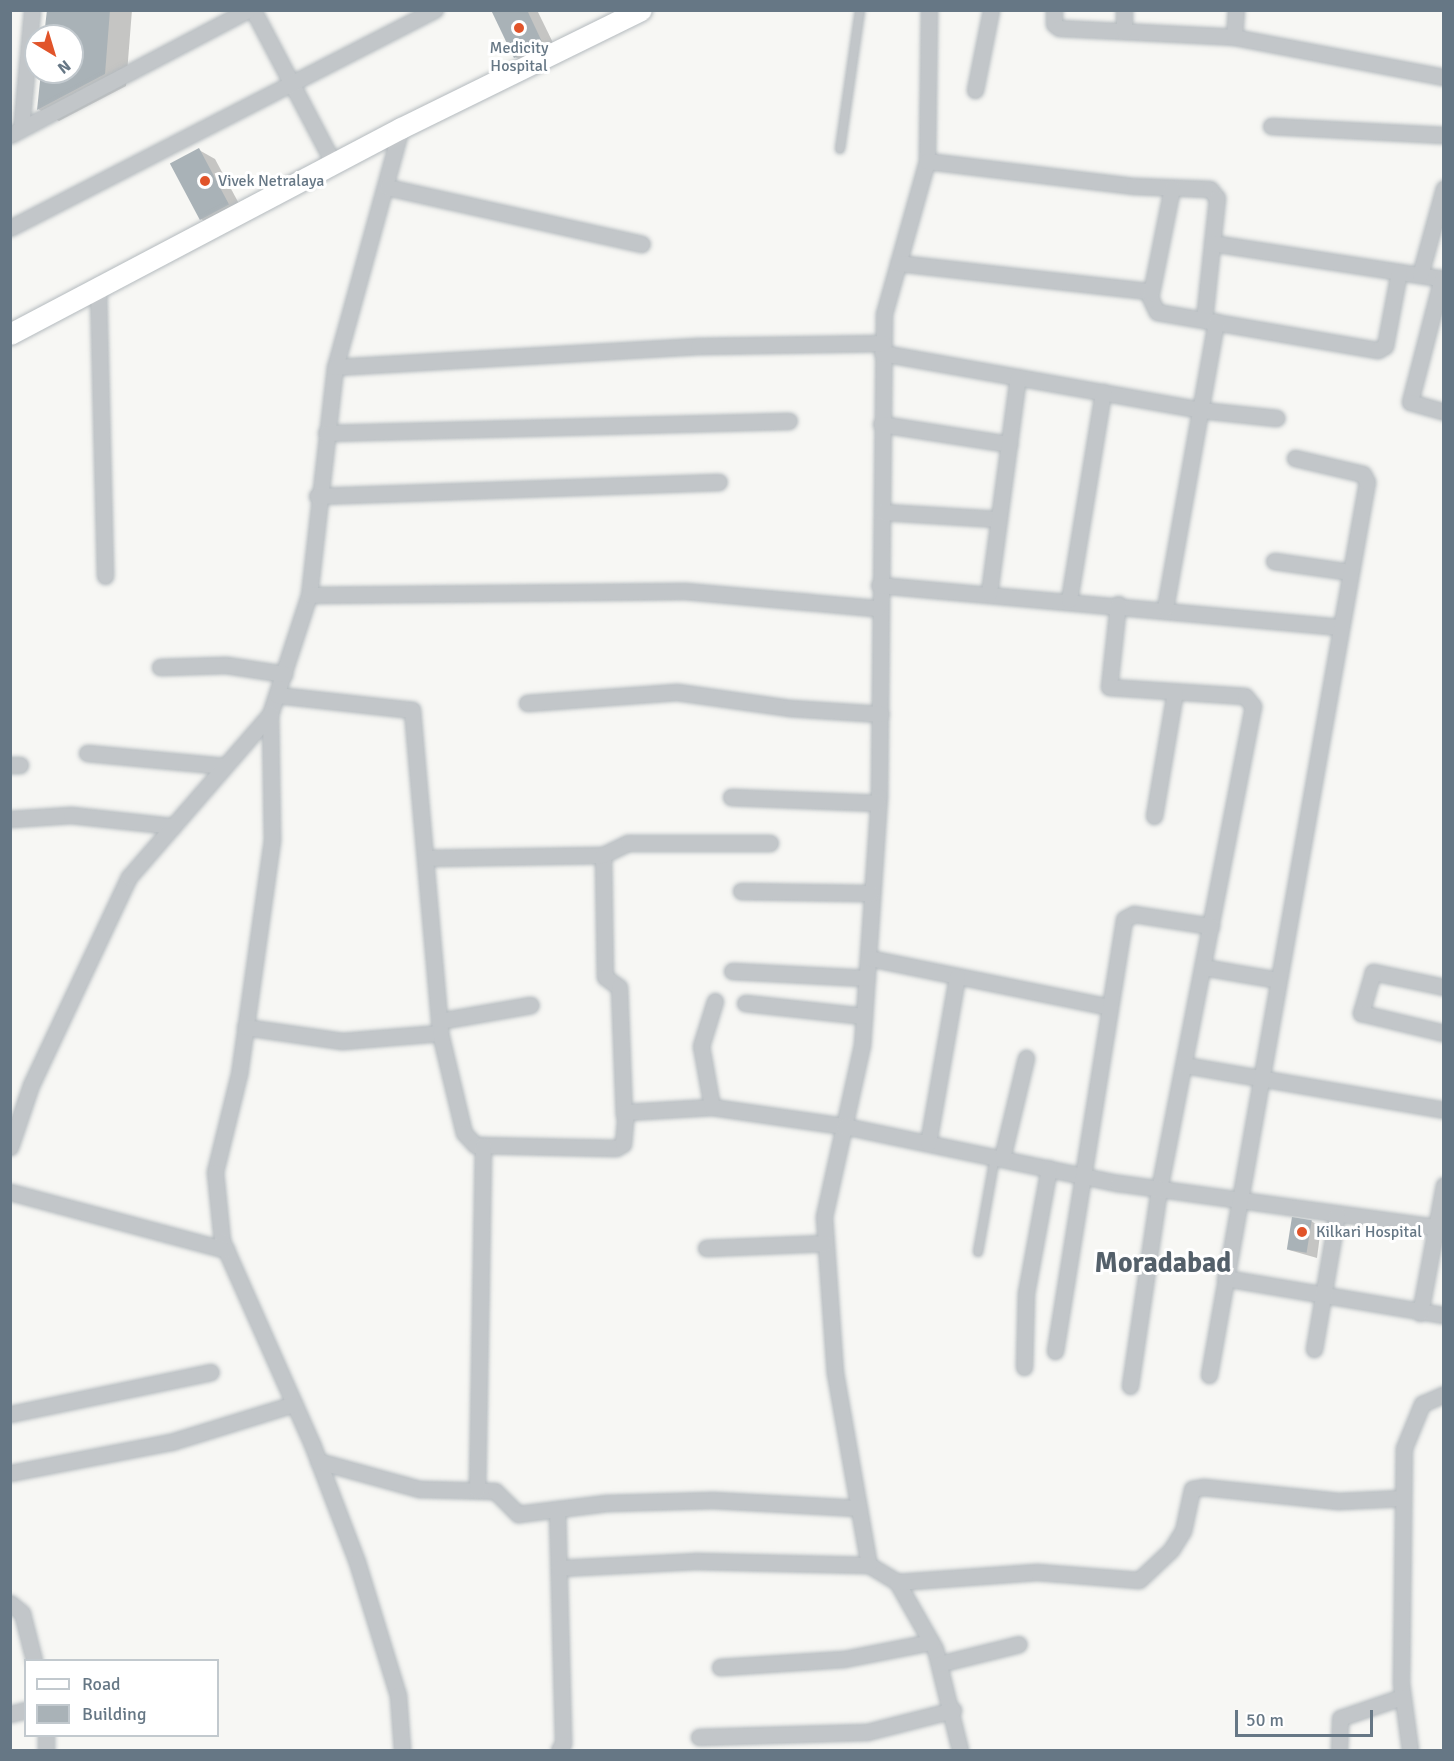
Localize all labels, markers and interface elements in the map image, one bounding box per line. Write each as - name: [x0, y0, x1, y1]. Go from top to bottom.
- marker: Medicity Hospital: [510, 19, 528, 37]
- north arrow: [24, 24, 84, 84]
- place label: Medicity Hospital: [490, 38, 548, 76]
- text: N: [53, 55, 74, 78]
- place label: Vivek Netralaya: [218, 171, 324, 191]
- marker: Vivek Netralaya: [196, 172, 214, 190]
- place label: Kilkari Hospital: [1316, 1222, 1422, 1242]
- marker: Kilkari Hospital: [1293, 1223, 1311, 1241]
- district label: Moradabad: [1095, 1246, 1231, 1280]
- legend: [24, 1659, 219, 1737]
- text: Road: [82, 1673, 121, 1695]
- scale bar: [1238, 1698, 1376, 1736]
- text: Building: [82, 1703, 146, 1725]
- text: 50 m: [1246, 1709, 1284, 1731]

